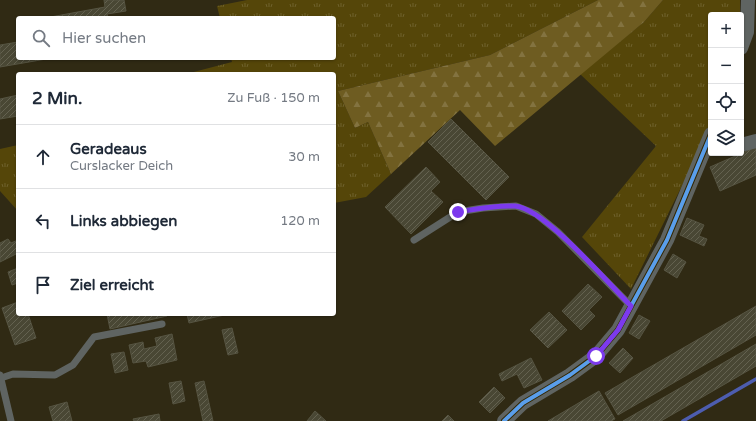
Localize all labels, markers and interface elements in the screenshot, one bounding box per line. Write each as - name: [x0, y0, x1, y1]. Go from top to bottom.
- map controls: [708, 12, 744, 156]
- button: +: [708, 12, 744, 48]
- search box: [16, 16, 336, 60]
- icon: search: [30, 27, 52, 49]
- text: Hier suchen: [62, 29, 146, 47]
- button: −: [708, 48, 744, 84]
- button: locate: [708, 84, 744, 120]
- text: 2 Min.: [32, 88, 82, 109]
- text: Zu Fuß · 150 m: [227, 90, 320, 106]
- button: layers: [708, 120, 744, 156]
- text: Geradeaus: [70, 140, 147, 158]
- icon: ahead: [32, 146, 54, 168]
- text: 30 m: [288, 149, 320, 165]
- text: Curslacker Deich: [70, 158, 173, 174]
- route end: [449, 203, 467, 221]
- icon: left: [32, 210, 54, 232]
- text: Links abbiegen: [70, 212, 177, 230]
- text: 120 m: [280, 213, 320, 229]
- icon: arrive: [32, 274, 54, 296]
- text: Ziel erreicht: [70, 276, 154, 294]
- route start: [587, 347, 605, 365]

